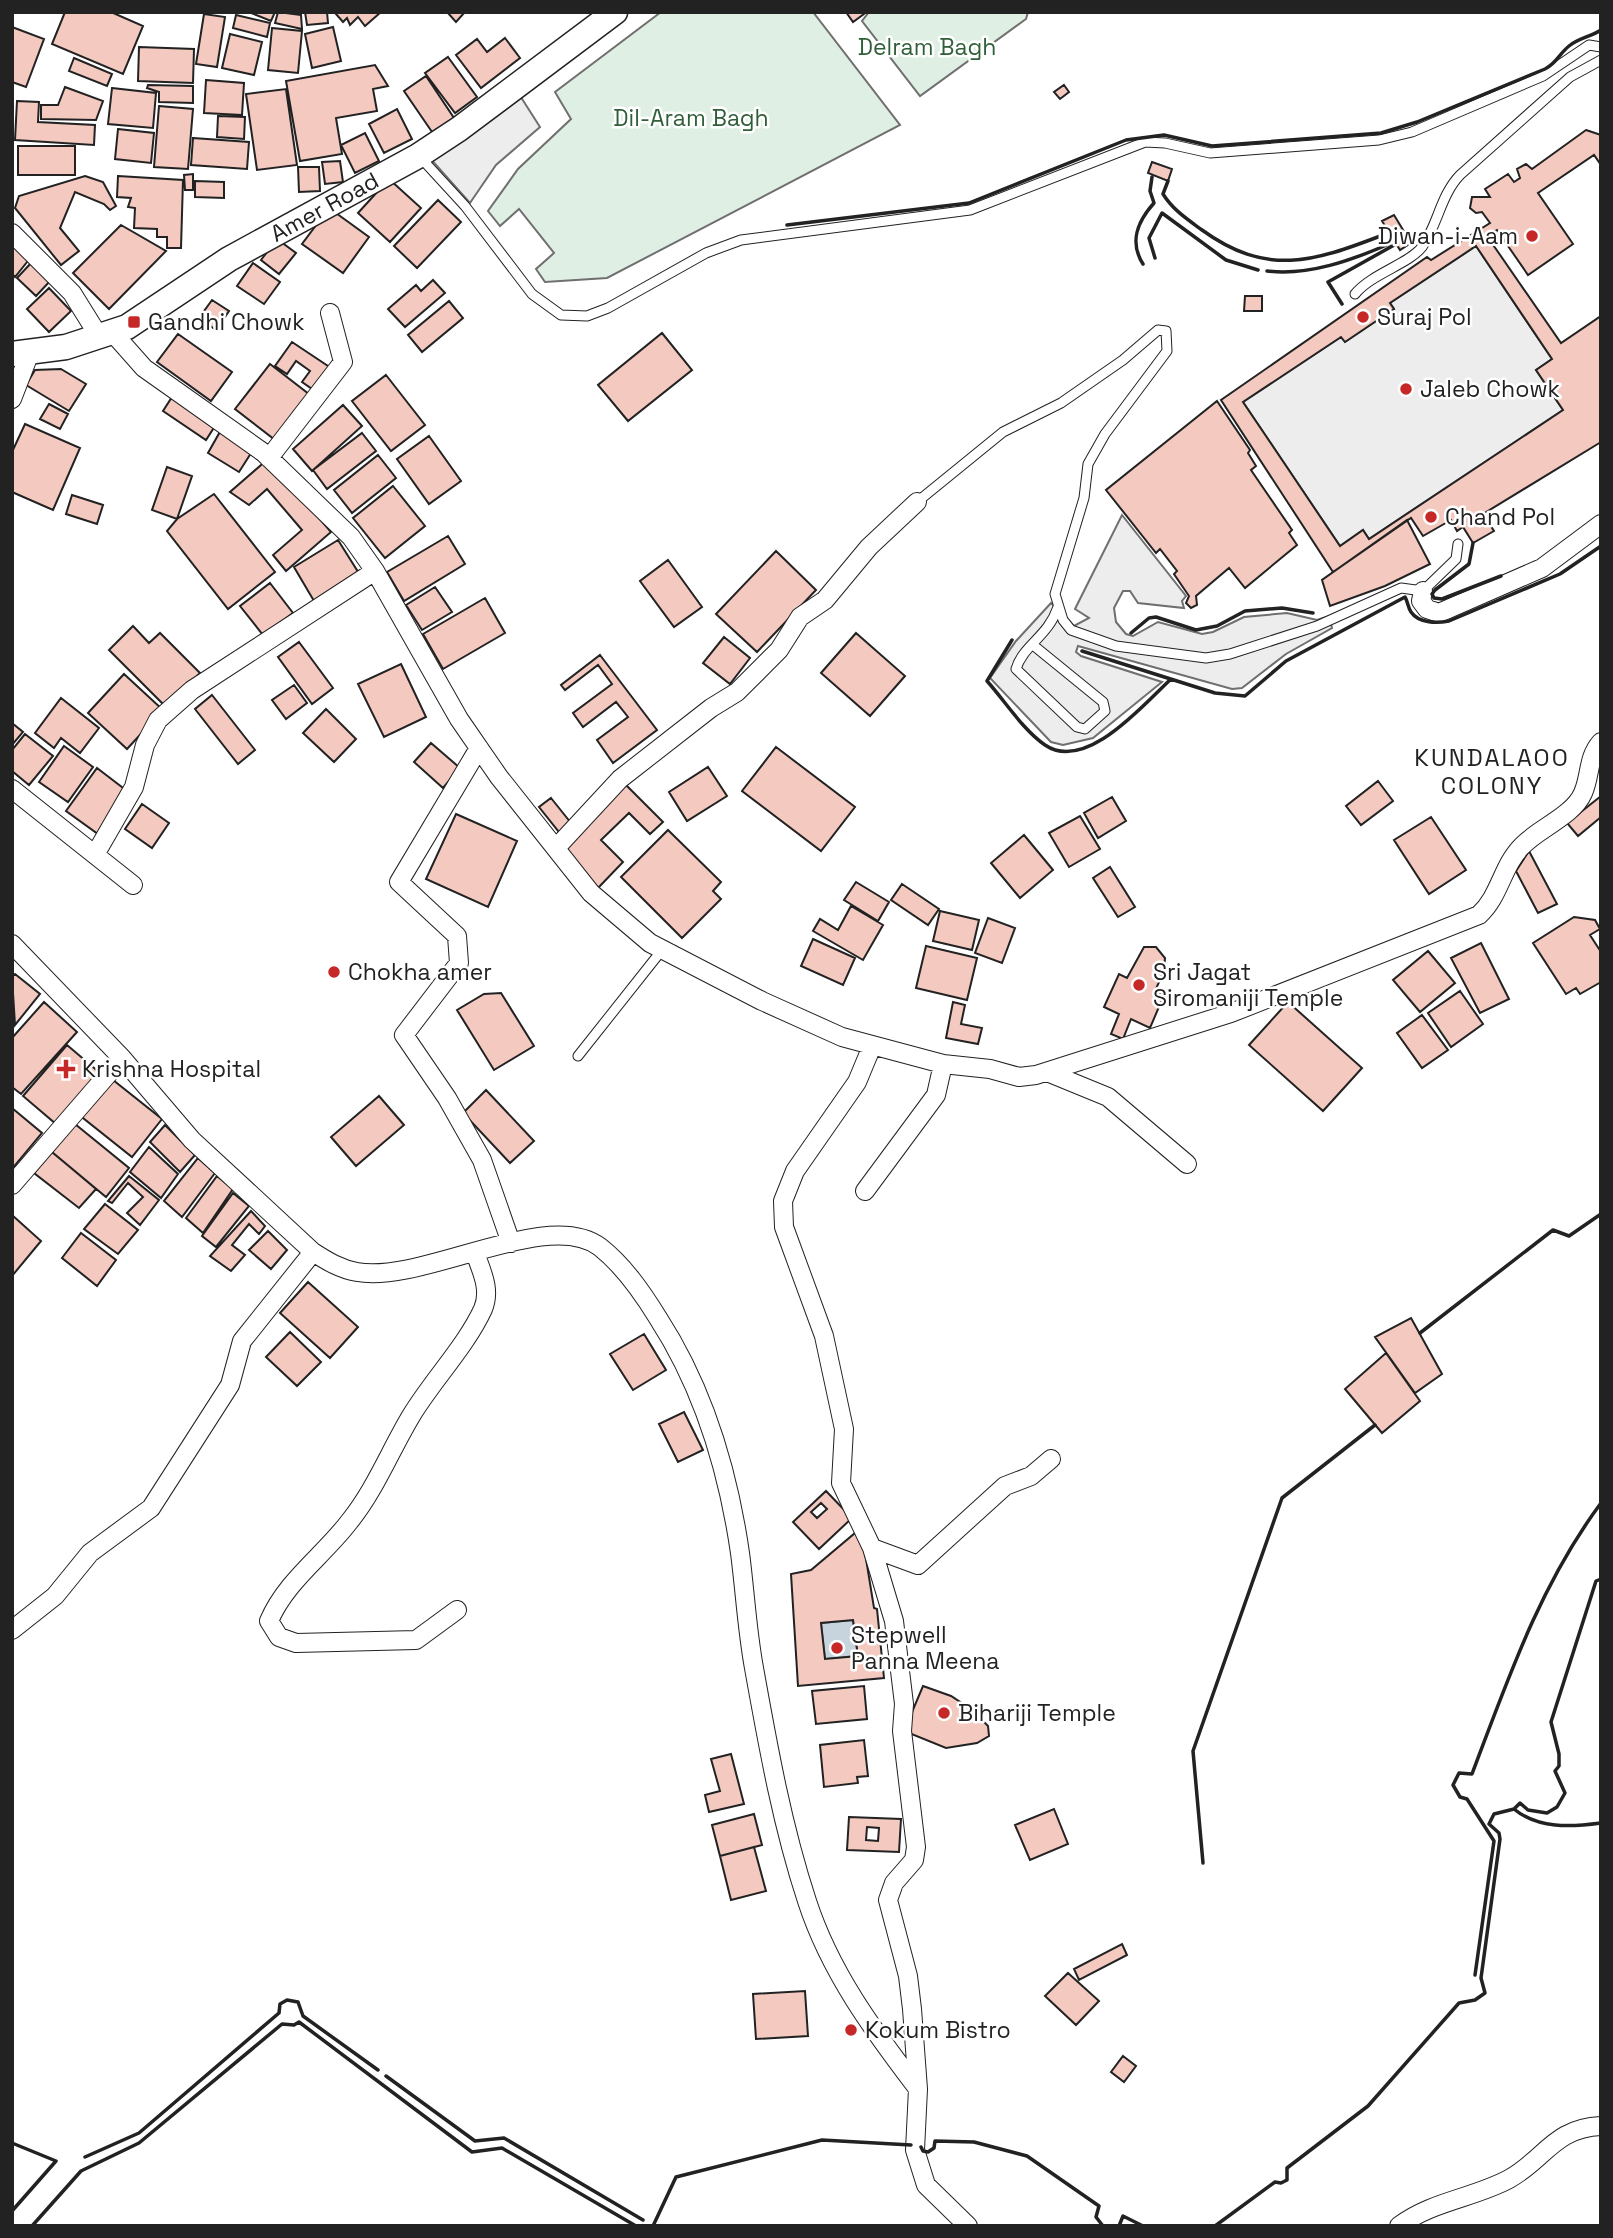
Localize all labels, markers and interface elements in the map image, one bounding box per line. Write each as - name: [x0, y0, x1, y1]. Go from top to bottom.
- park label: Delram Bagh: [858, 32, 996, 62]
- park label: Dil-Aram Bagh: [613, 103, 769, 133]
- street label: Amer Road: [265, 165, 384, 249]
- place label: Diwan-i-Aam: [1378, 221, 1518, 251]
- marker: Diwan-i-Aam: [1524, 228, 1540, 244]
- place label: Suraj Pol: [1377, 302, 1472, 332]
- place label: Gandhi Chowk: [148, 307, 305, 337]
- marker: Suraj Pol: [1355, 309, 1371, 325]
- marker: Gandhi Chowk: [126, 314, 142, 330]
- place label: Jaleb Chowk: [1420, 374, 1560, 404]
- marker: Jaleb Chowk: [1398, 381, 1414, 397]
- place label: Chand Pol: [1445, 502, 1555, 532]
- marker: Chand Pol: [1423, 509, 1439, 525]
- district label: KUNDALAOO COLONY: [1414, 742, 1570, 801]
- place label: Chokha amer: [348, 957, 492, 987]
- place label: Sri Jagat Siromaniji Temple: [1153, 957, 1343, 1013]
- marker: Chokha amer: [326, 964, 342, 980]
- marker: Sri Jagat Siromaniji Temple: [1131, 977, 1147, 993]
- place label: Krishna Hospital: [82, 1054, 261, 1084]
- marker: Krishna Hospital: [56, 1059, 76, 1079]
- place label: Stepwell Panna Meena: [851, 1620, 1000, 1676]
- marker: Stepwell Panna Meena: [829, 1640, 845, 1656]
- place label: Bihariji Temple: [958, 1698, 1116, 1728]
- marker: Bihariji Temple: [936, 1705, 952, 1721]
- place label: Kokum Bistro: [865, 2015, 1011, 2045]
- marker: Kokum Bistro: [843, 2022, 859, 2038]

